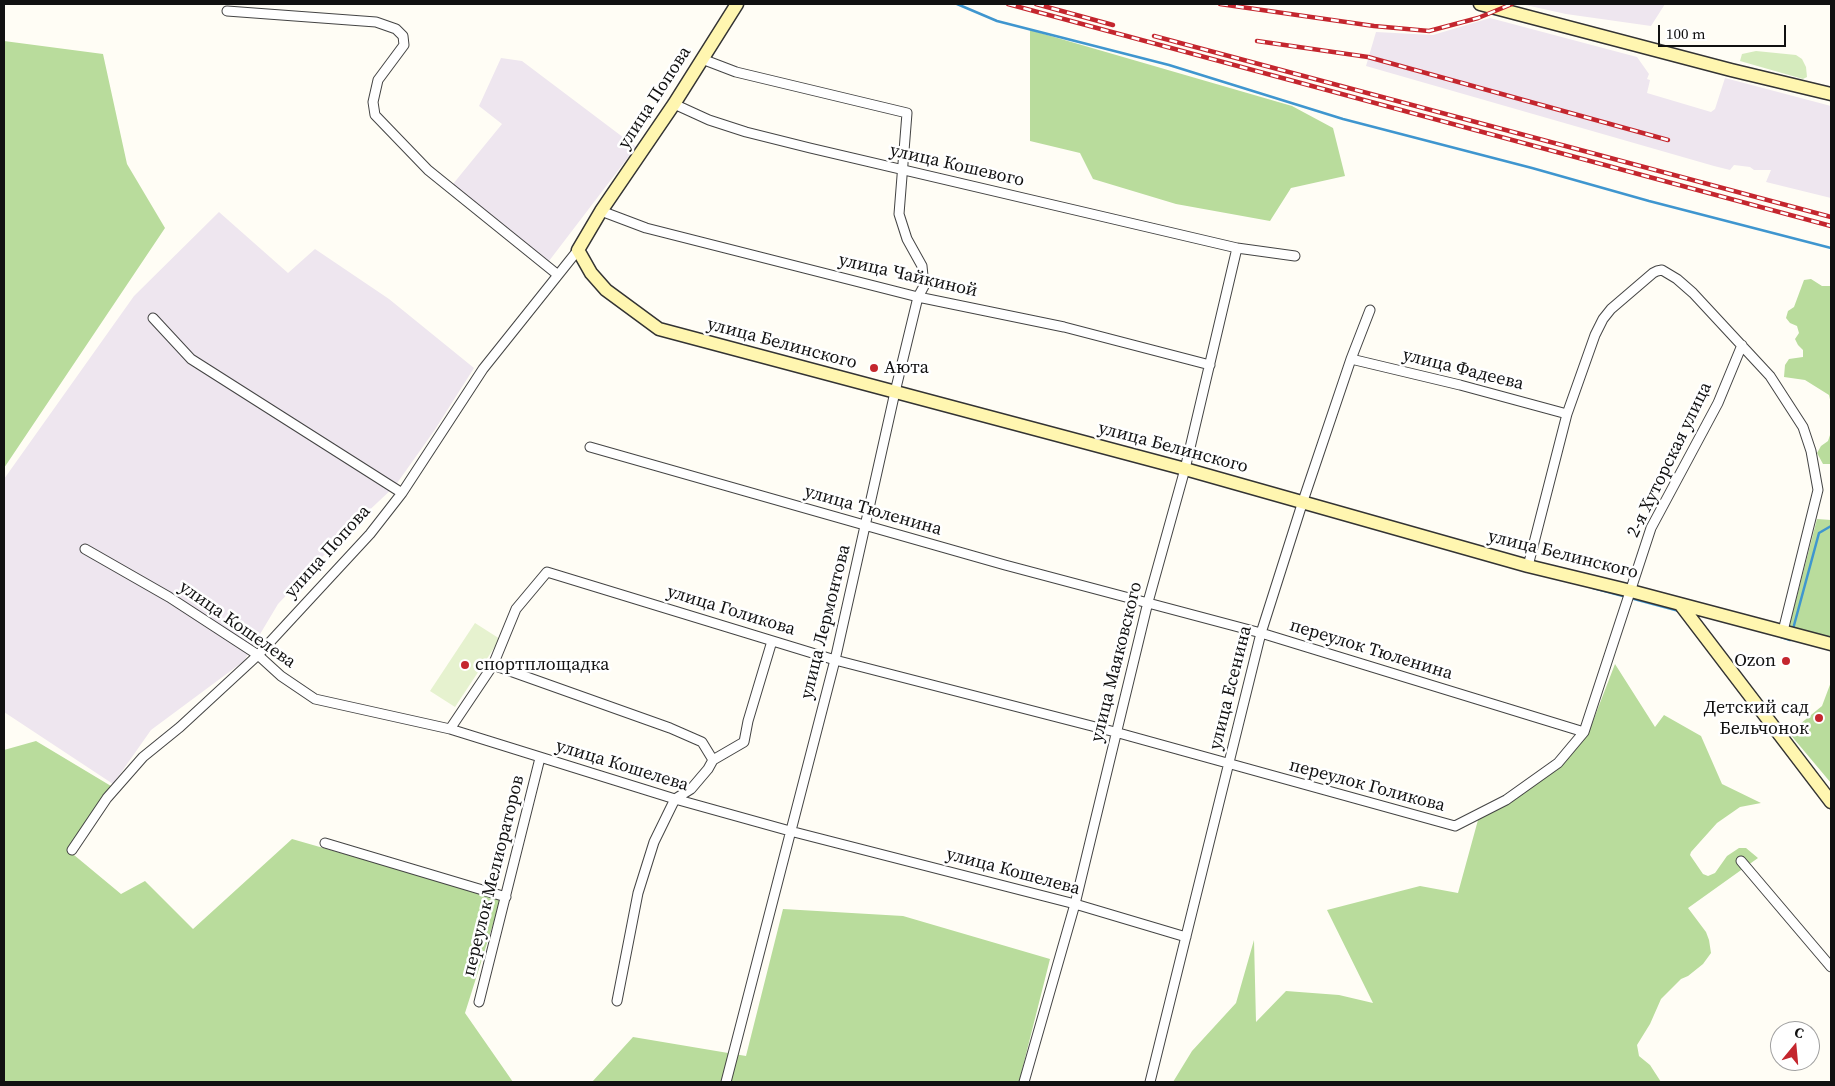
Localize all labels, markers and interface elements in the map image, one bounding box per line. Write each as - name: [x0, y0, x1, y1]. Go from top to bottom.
- scale bar: [1660, 15, 1788, 47]
- text: 100 m: [1666, 23, 1706, 44]
- street label: улица Попова: [614, 43, 696, 153]
- street label: улица Кошевого: [888, 140, 1026, 192]
- street label: улица Чайкиной: [836, 249, 980, 303]
- street label: улица Белинского: [705, 314, 859, 374]
- street label: улица Фадеева: [1400, 345, 1526, 395]
- place label: Аюта: [884, 357, 929, 379]
- marker: Аюта: [868, 362, 880, 374]
- street label: 2-я Хуторская улица: [1623, 379, 1717, 541]
- street label: улица Белинского: [1096, 418, 1250, 478]
- street label: улица Тюленина: [802, 481, 944, 541]
- street label: улица Попова: [281, 501, 375, 603]
- street label: улица Белинского: [1486, 526, 1640, 584]
- street label: улица Лермонтова: [796, 542, 856, 702]
- street label: улица Кошелева: [174, 577, 300, 673]
- street label: улица Маяковского: [1087, 580, 1147, 744]
- street label: улица Голикова: [664, 581, 798, 641]
- street label: переулок Тюленина: [1287, 615, 1455, 685]
- street label: улица Есенина: [1205, 624, 1257, 752]
- place label: Ozon: [1734, 650, 1776, 672]
- place label: спортплощадка: [475, 654, 609, 676]
- marker: Ozon: [1780, 655, 1792, 667]
- marker: спортплощадка: [459, 659, 471, 671]
- place label: Детский сад Бельчонок: [1704, 697, 1809, 740]
- marker: Детский сад Бельчонок: [1813, 712, 1825, 724]
- street label: улица Кошелева: [553, 736, 691, 796]
- street label: переулок Голикова: [1287, 755, 1447, 817]
- street label: переулок Мелиораторов: [459, 773, 529, 979]
- street label: улица Кошелева: [944, 844, 1082, 900]
- north arrow: [1770, 1021, 1820, 1071]
- text: С: [1792, 1022, 1806, 1043]

